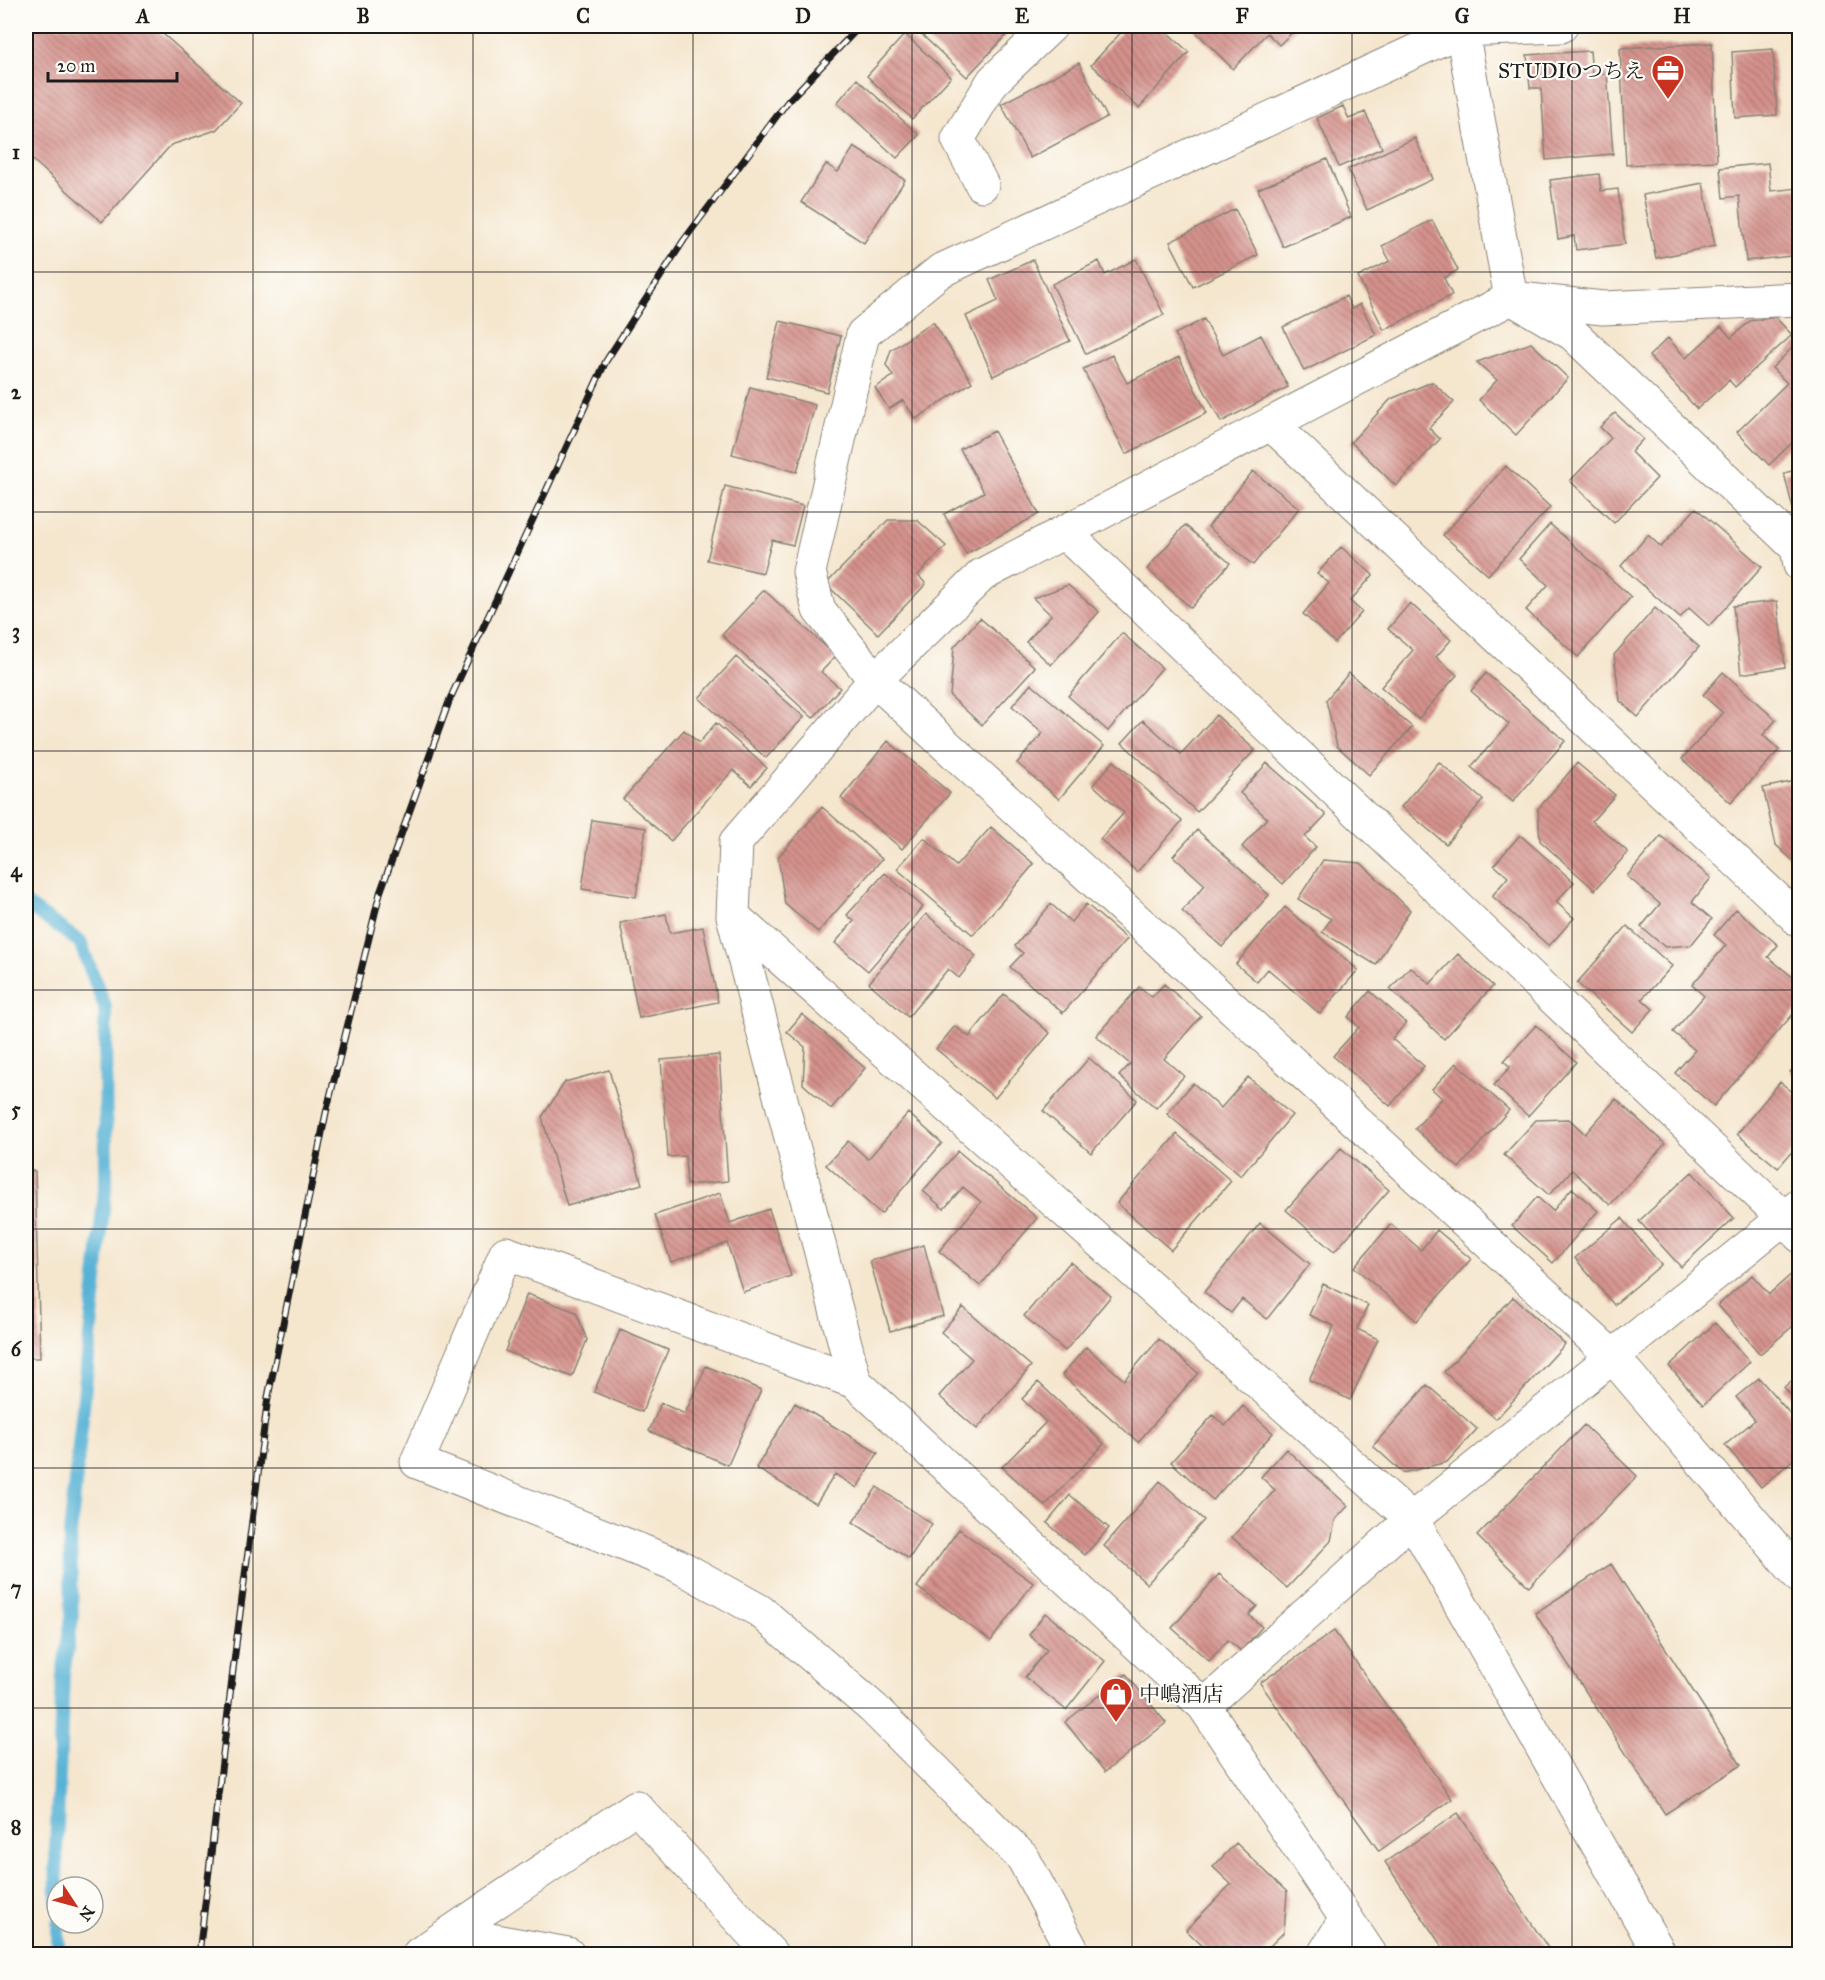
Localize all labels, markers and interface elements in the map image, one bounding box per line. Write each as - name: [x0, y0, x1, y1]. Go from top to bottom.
- text: A: [134, 4, 150, 28]
- text: B: [356, 4, 370, 28]
- text: C: [576, 4, 590, 28]
- text: D: [795, 4, 811, 28]
- text: E: [1015, 4, 1030, 28]
- text: F: [1235, 4, 1249, 28]
- text: G: [1455, 4, 1470, 28]
- text: H: [1673, 4, 1691, 28]
- scale bar: [48, 45, 177, 83]
- office icon: STUDIOつちえ: [1650, 53, 1686, 100]
- text: 20 m: [57, 55, 95, 77]
- place label: STUDIOつちえ: [1498, 58, 1645, 84]
- text: 1: [12, 140, 20, 164]
- text: 2: [11, 380, 22, 404]
- text: 3: [12, 619, 20, 644]
- text: 4: [10, 858, 22, 883]
- text: 5: [11, 1097, 21, 1121]
- text: 6: [11, 1337, 23, 1361]
- text: 7: [11, 1576, 22, 1600]
- shop icon: 中嶋酒店: [1098, 1676, 1134, 1723]
- place label: 中嶋酒店: [1139, 1681, 1223, 1707]
- text: 8: [11, 1815, 21, 1839]
- north arrow: [45, 1875, 105, 1935]
- text: N: [75, 1902, 98, 1925]

